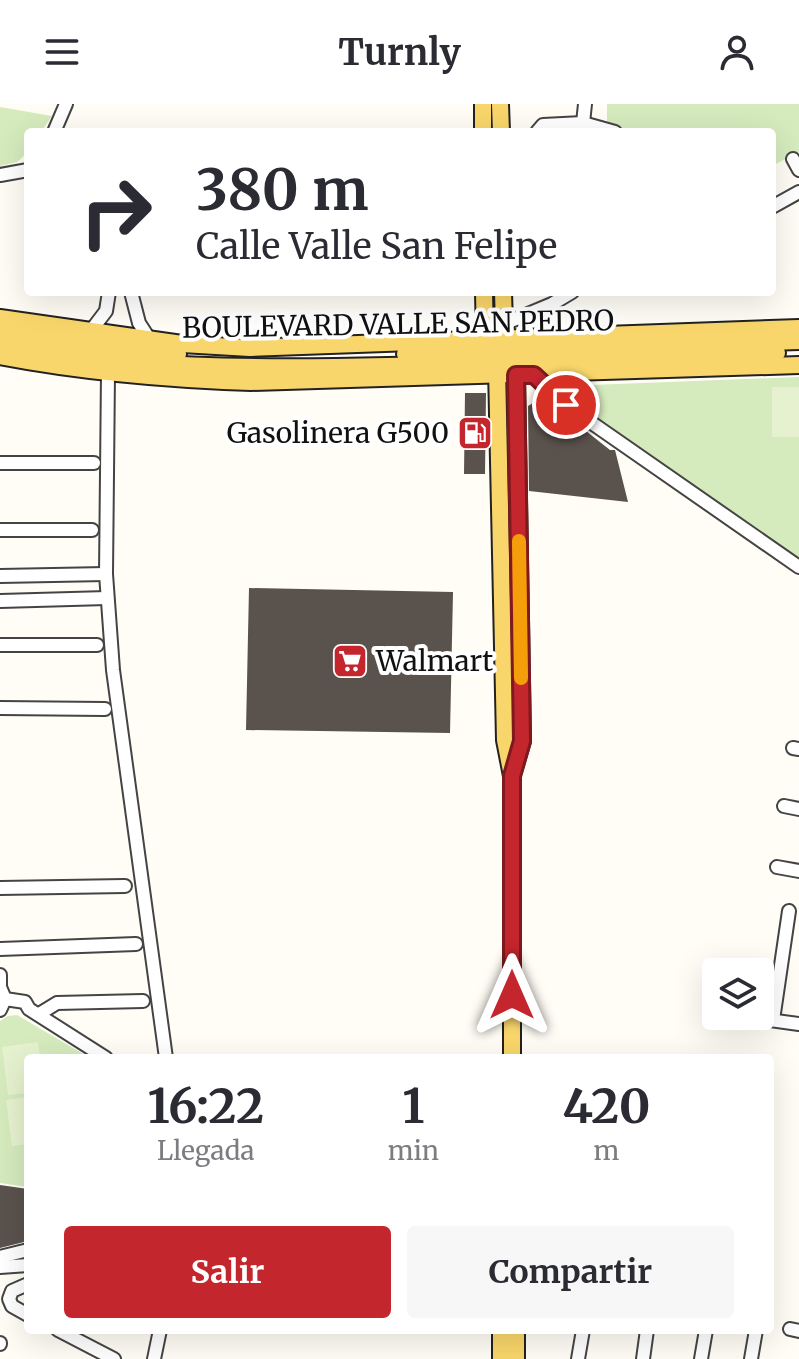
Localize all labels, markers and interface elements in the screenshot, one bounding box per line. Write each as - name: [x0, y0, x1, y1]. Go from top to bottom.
- icon: menu: [40, 30, 84, 74]
- text: Turnly: [338, 30, 461, 75]
- icon: person: [715, 30, 759, 74]
- text: 380 m: [196, 155, 369, 225]
- icon: right: [64, 160, 168, 264]
- text: Calle Valle San Felipe: [196, 224, 557, 269]
- street label: BOULEVARD VALLE SAN PEDRO: [182, 302, 614, 346]
- pin: [532, 371, 600, 439]
- icon: arrive: [544, 383, 588, 427]
- fuel station icon: Gasolinera G500: [456, 414, 494, 452]
- place label: Gasolinera G500: [227, 415, 449, 451]
- supermarket icon: Walmart: [331, 642, 369, 680]
- place label: Walmart: [375, 643, 493, 679]
- position arrow: [470, 953, 554, 1037]
- map controls: [702, 958, 774, 1030]
- button: layers: [702, 958, 774, 1030]
- text: 16:22: [148, 1076, 264, 1136]
- text: 1: [402, 1076, 424, 1136]
- text: 420: [563, 1076, 650, 1136]
- text: Llegada: [157, 1134, 255, 1167]
- text: min: [388, 1134, 439, 1167]
- text: m: [594, 1134, 619, 1167]
- button: Salir: [64, 1226, 391, 1318]
- button: Compartir: [407, 1226, 734, 1318]

